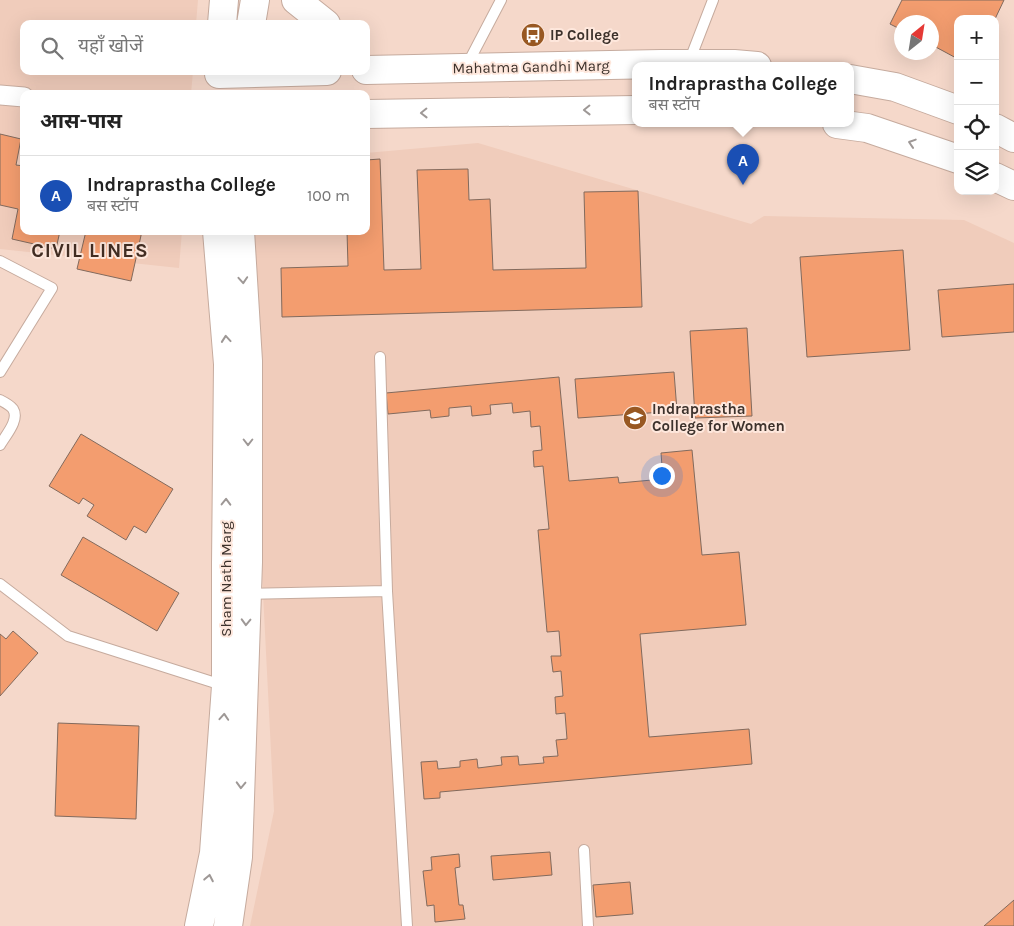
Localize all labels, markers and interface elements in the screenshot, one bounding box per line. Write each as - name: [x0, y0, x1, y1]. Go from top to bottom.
- north arrow: [894, 15, 939, 60]
- map controls: [954, 15, 999, 195]
- button: +: [954, 15, 999, 60]
- search box: [20, 20, 370, 75]
- bus stop icon: IP College: [520, 22, 546, 48]
- place label: IP College: [550, 26, 619, 44]
- icon: search: [38, 34, 66, 62]
- text: यहाँ खोजें: [78, 35, 143, 57]
- street label: Mahatma Gandhi Marg: [452, 57, 610, 77]
- button: −: [954, 60, 999, 105]
- popup: [632, 62, 854, 127]
- text: Indraprastha College: [649, 73, 837, 95]
- text: बस स्टॉप: [649, 95, 700, 114]
- one-way arrow: [583, 105, 591, 116]
- button: locate: [954, 105, 999, 150]
- one-way arrow: [420, 108, 428, 119]
- text: आस-पास: [40, 109, 122, 133]
- one-way arrow: [908, 139, 916, 149]
- pin: A: [727, 144, 759, 185]
- button: layers: [954, 150, 999, 195]
- text: Indraprastha College: [87, 174, 276, 196]
- text: A: [51, 186, 61, 205]
- text: 100 m: [307, 186, 350, 205]
- text: बस स्टॉप: [87, 196, 138, 215]
- district label: CIVIL LINES: [31, 239, 149, 262]
- one-way arrow: [237, 276, 248, 284]
- one-way arrow: [220, 335, 231, 343]
- place label: Indraprastha College for Women: [652, 400, 785, 435]
- school or university icon: Indraprastha College for Women: [622, 405, 648, 431]
- one-way arrow: [243, 438, 253, 446]
- your location: [649, 463, 675, 489]
- one-way arrow: [221, 497, 232, 505]
- street label: Sham Nath Marg: [217, 521, 235, 637]
- one-way arrow: [241, 618, 252, 626]
- one-way arrow: [218, 712, 229, 720]
- one-way arrow: [235, 781, 246, 789]
- one-way arrow: [203, 874, 214, 883]

